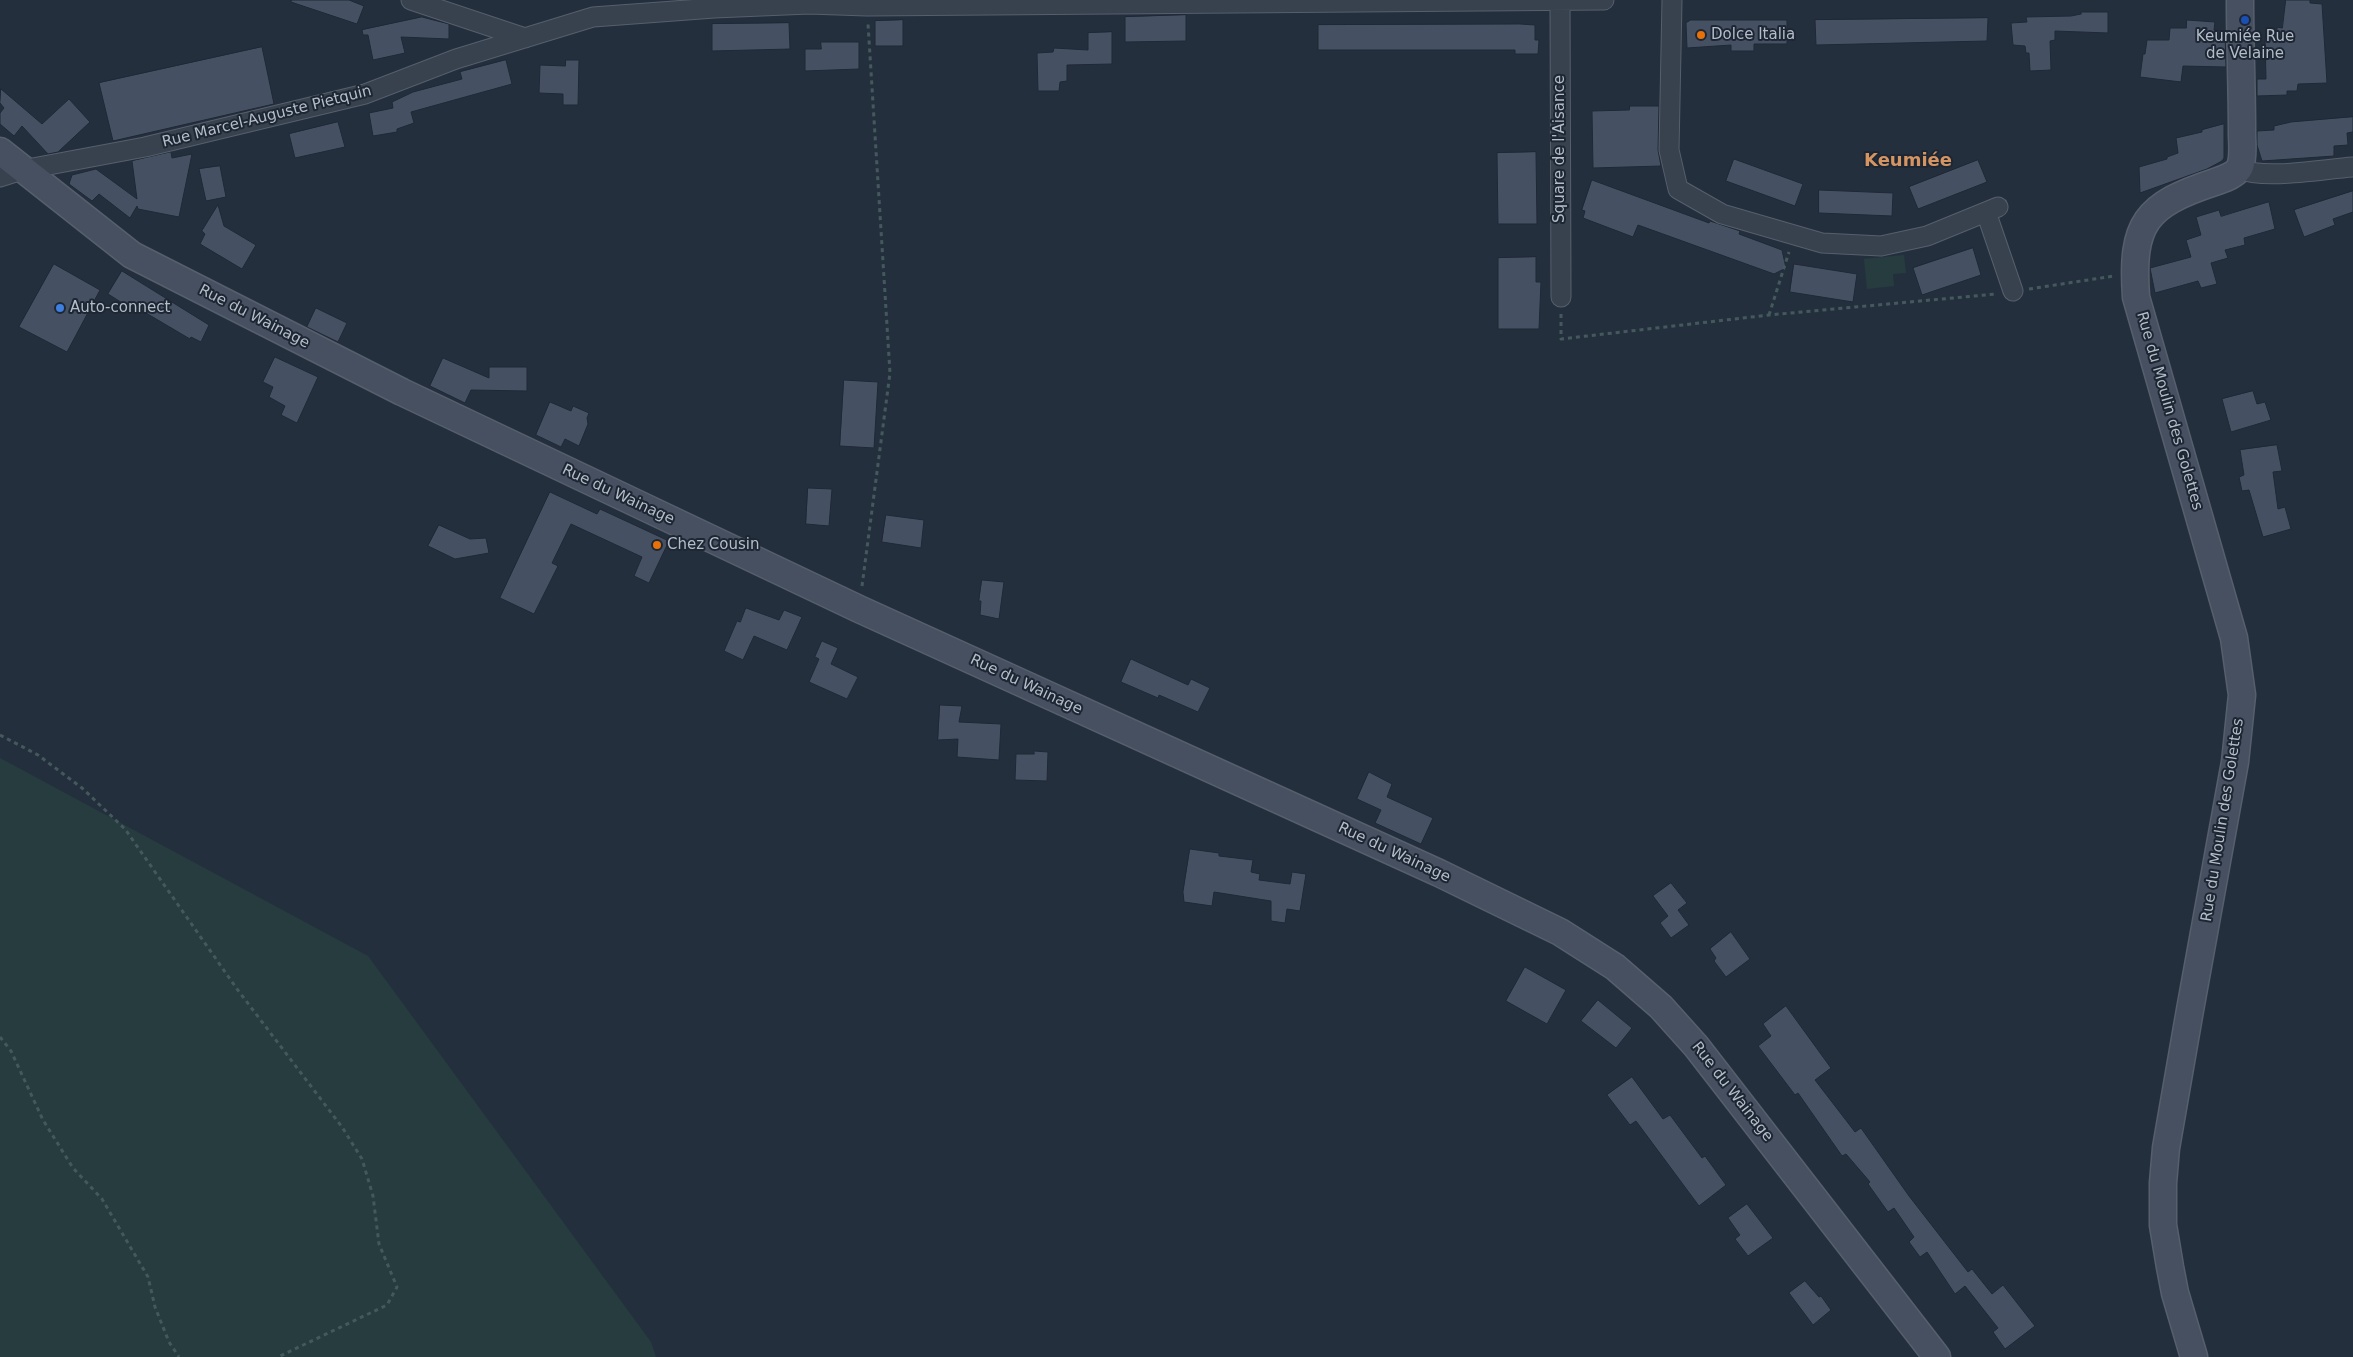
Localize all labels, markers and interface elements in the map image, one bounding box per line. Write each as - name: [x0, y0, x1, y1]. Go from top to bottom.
- marker: Keumiée Rue de Velaine: [2239, 14, 2251, 26]
- place label: Dolce Italia: [1711, 26, 1795, 44]
- place label: Keumiée Rue de Velaine: [2196, 28, 2294, 63]
- marker: Dolce Italia: [1695, 29, 1707, 41]
- street label: Square de l'Aisance: [1551, 75, 1569, 223]
- street label: Rue Marcel-Auguste Pietquin: [160, 82, 374, 152]
- district label: Keumiée: [1864, 150, 1952, 172]
- street label: Rue du Wainage: [196, 281, 312, 353]
- place label: Auto-connect: [70, 299, 170, 317]
- marker: Auto-connect: [54, 302, 66, 314]
- street label: Rue du Moulin des Golettes: [2132, 310, 2206, 512]
- street label: Rue du Wainage: [559, 461, 677, 529]
- place label: Chez Cousin: [667, 536, 759, 554]
- marker: Chez Cousin: [651, 539, 663, 551]
- street label: Rue du Wainage: [967, 651, 1085, 719]
- street label: Rue du Moulin des Golettes: [2198, 717, 2248, 923]
- street label: Rue du Wainage: [1335, 819, 1453, 887]
- street label: Rue du Wainage: [1687, 1038, 1777, 1146]

